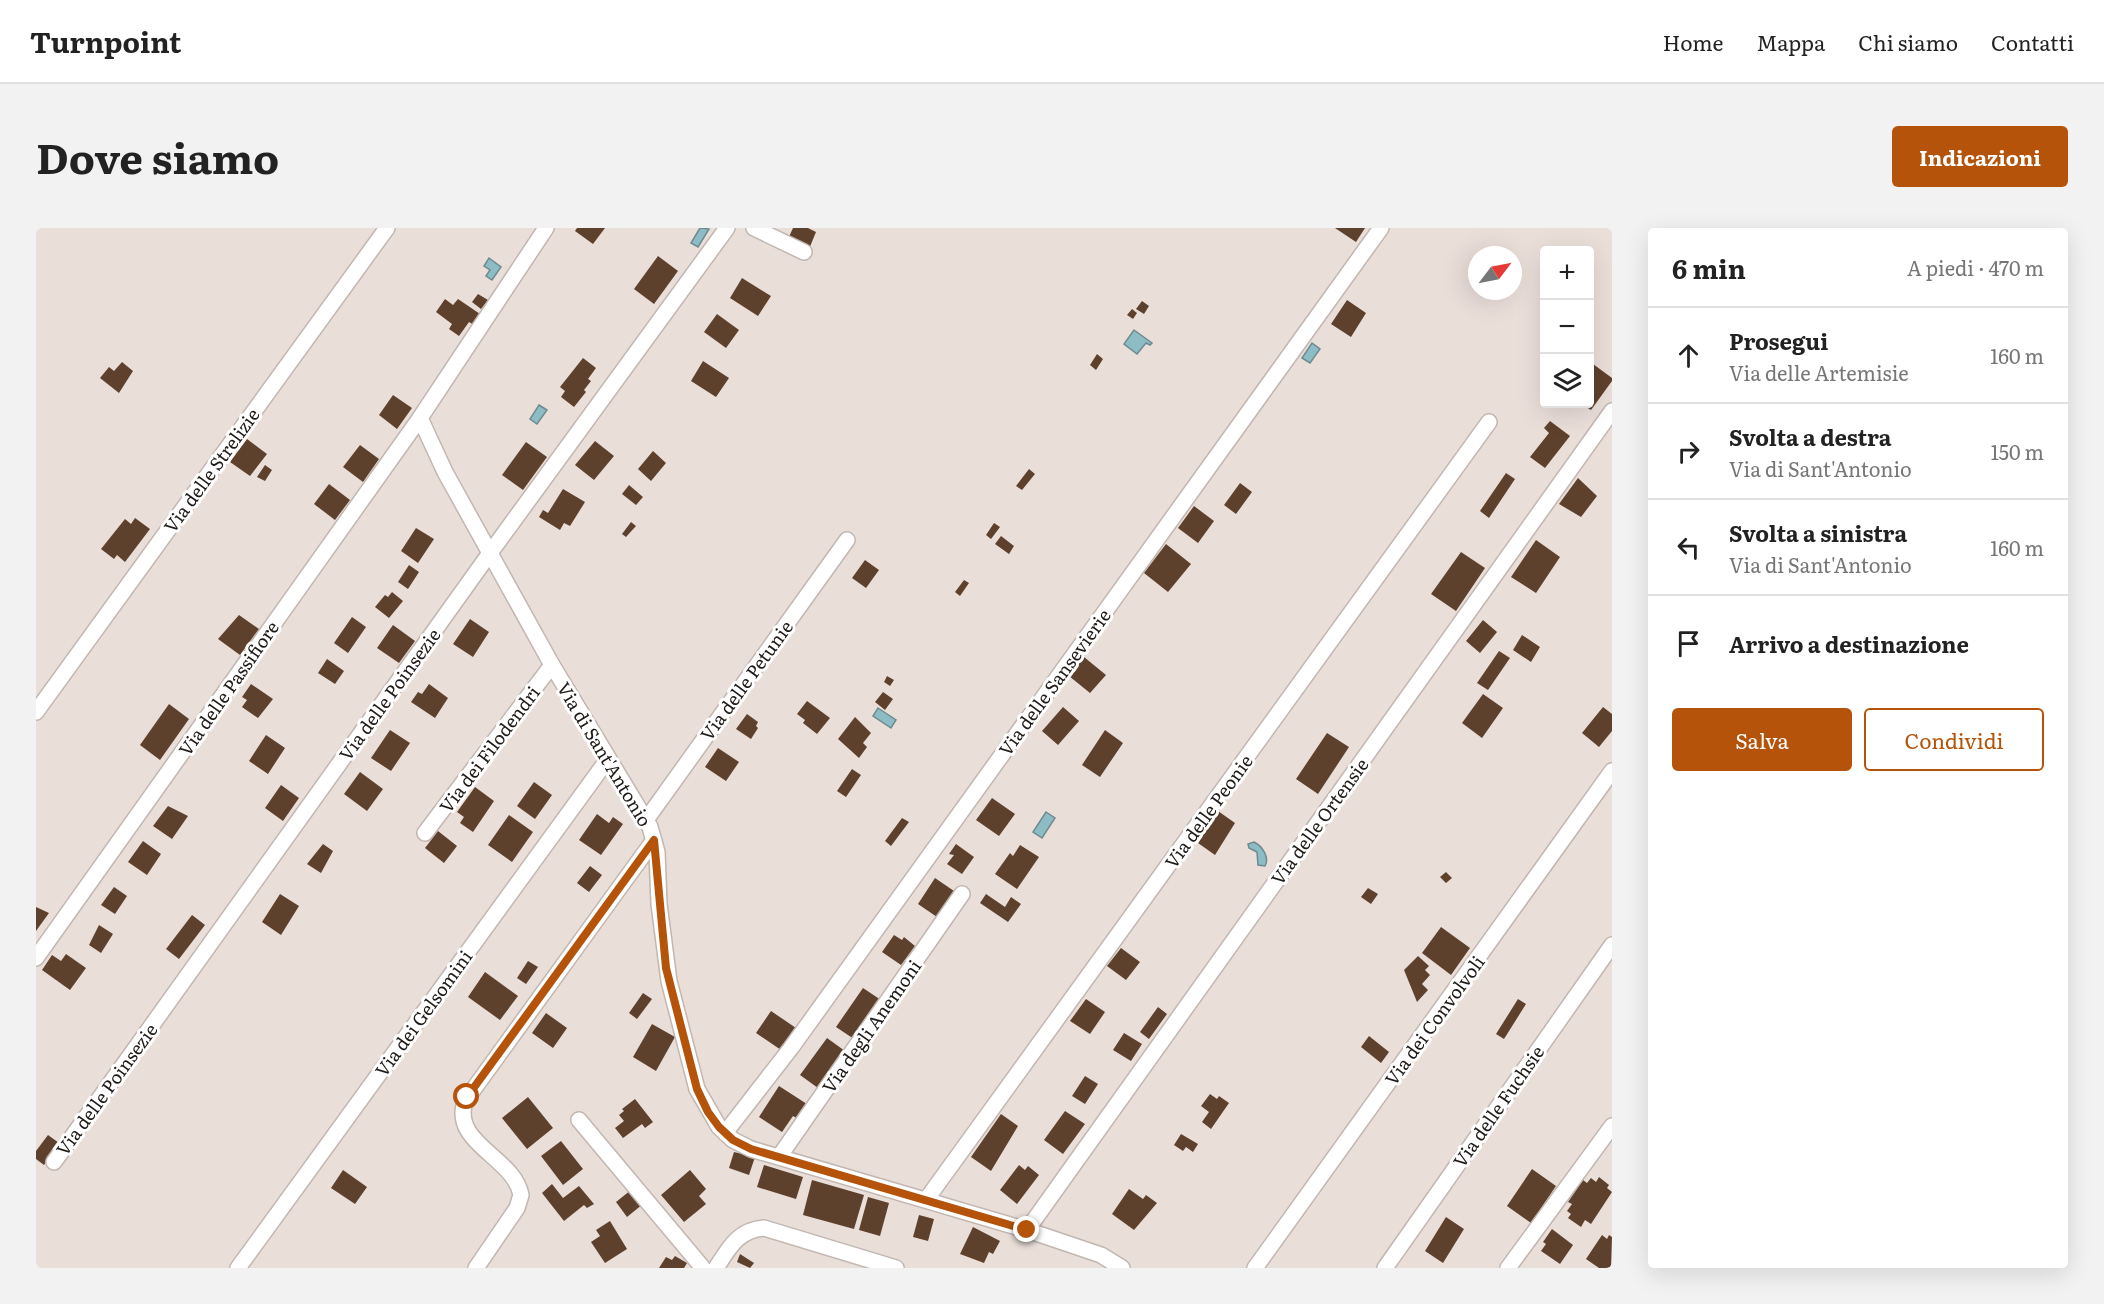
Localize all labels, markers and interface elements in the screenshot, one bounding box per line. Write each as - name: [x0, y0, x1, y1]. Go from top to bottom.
- text: Turnpoint: [30, 20, 181, 62]
- text: Home: [1663, 26, 1724, 57]
- text: Mappa: [1757, 26, 1825, 57]
- text: Chi siamo: [1858, 26, 1958, 57]
- text: Contatti: [1991, 26, 2074, 57]
- text: Dove siamo: [36, 125, 279, 187]
- button: Indicazioni: [1892, 126, 2068, 187]
- north arrow: [1468, 246, 1522, 300]
- map controls: [1540, 246, 1594, 408]
- button: +: [1540, 246, 1594, 300]
- text: 6 min: [1672, 248, 1746, 287]
- text: A piedi · 470 m: [1907, 252, 2044, 282]
- button: −: [1540, 300, 1594, 354]
- text: Prosegui: [1729, 324, 1828, 357]
- icon: ahead: [1672, 339, 1705, 372]
- text: 160 m: [1990, 340, 2044, 370]
- button: layers: [1540, 354, 1594, 408]
- text: Via delle Artemisie: [1729, 357, 1909, 387]
- street label: Via delle Strelizie: [157, 402, 265, 538]
- text: Svolta a destra: [1729, 420, 1891, 453]
- icon: right: [1672, 435, 1705, 468]
- text: 150 m: [1991, 436, 2044, 466]
- text: Via di Sant'Antonio: [1729, 453, 1912, 483]
- text: Svolta a sinistra: [1729, 516, 1907, 549]
- icon: left: [1672, 531, 1705, 564]
- text: 160 m: [1990, 532, 2044, 562]
- text: Via di Sant'Antonio: [1729, 549, 1912, 579]
- street label: Via delle Sansevierie: [991, 603, 1117, 761]
- street label: Via delle Petunie: [693, 614, 799, 746]
- street label: Via delle Passifiore: [171, 615, 285, 761]
- street label: Via delle Poinsezie: [332, 622, 446, 766]
- icon: arrive: [1672, 627, 1705, 660]
- text: Arrivo a destinazione: [1729, 627, 1969, 660]
- street label: Via di Sant'Antonio: [551, 677, 659, 831]
- street label: Via dei Filodendri: [432, 680, 546, 818]
- button: Salva: [1672, 708, 1852, 771]
- button: Condividi: [1864, 708, 2044, 771]
- street label: Via delle Peonie: [1157, 749, 1259, 873]
- street label: Via delle Ortensie: [1264, 752, 1374, 890]
- street label: Via dei Gelsomini: [368, 944, 478, 1082]
- street label: Via dei Convolvoli: [1378, 949, 1490, 1091]
- street label: Via degli Anemoni: [815, 954, 927, 1098]
- street label: Via delle Poinsezie: [49, 1017, 163, 1161]
- street label: Via delle Fuchsie: [1446, 1040, 1550, 1172]
- route start: [453, 1083, 479, 1109]
- route end: [1013, 1216, 1039, 1242]

